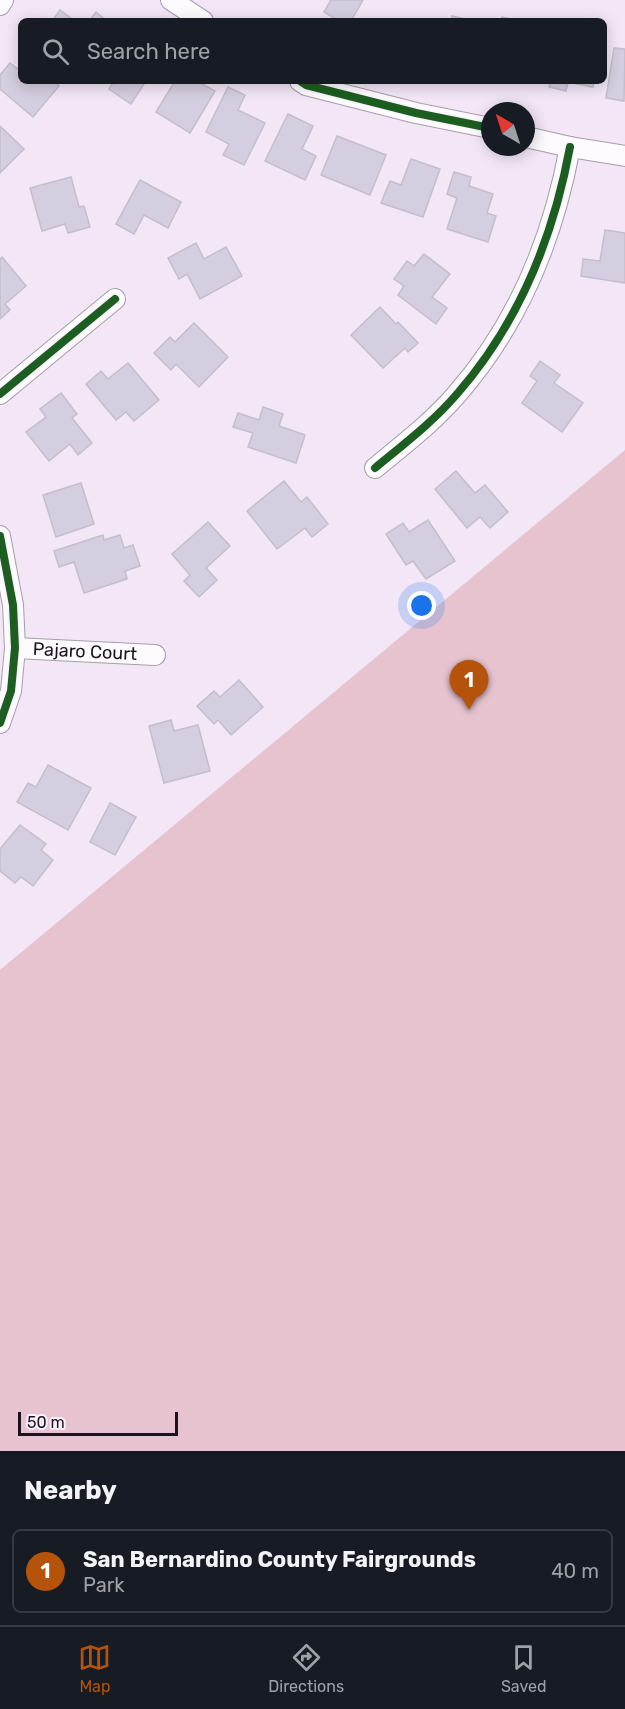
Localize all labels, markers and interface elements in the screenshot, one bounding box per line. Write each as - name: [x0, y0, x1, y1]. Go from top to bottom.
- search box: [18, 18, 607, 84]
- icon: search: [39, 35, 72, 68]
- text: Search here: [87, 38, 210, 65]
- north arrow: [481, 102, 535, 156]
- your location: [407, 591, 436, 620]
- street label: Pajaro Court: [32, 638, 138, 665]
- pin: 1: [450, 660, 488, 710]
- scale bar: [18, 1409, 178, 1436]
- text: 50 m: [27, 1413, 65, 1432]
- text: Nearby: [24, 1475, 117, 1506]
- text: San Bernardino County Fairgrounds: [83, 1546, 476, 1573]
- text: 1: [41, 1559, 50, 1583]
- text: 40 m: [551, 1559, 599, 1583]
- text: Park: [83, 1573, 125, 1597]
- tab: Map: [78, 1641, 111, 1696]
- tab: Directions: [268, 1641, 344, 1696]
- tab: Saved: [501, 1641, 547, 1696]

